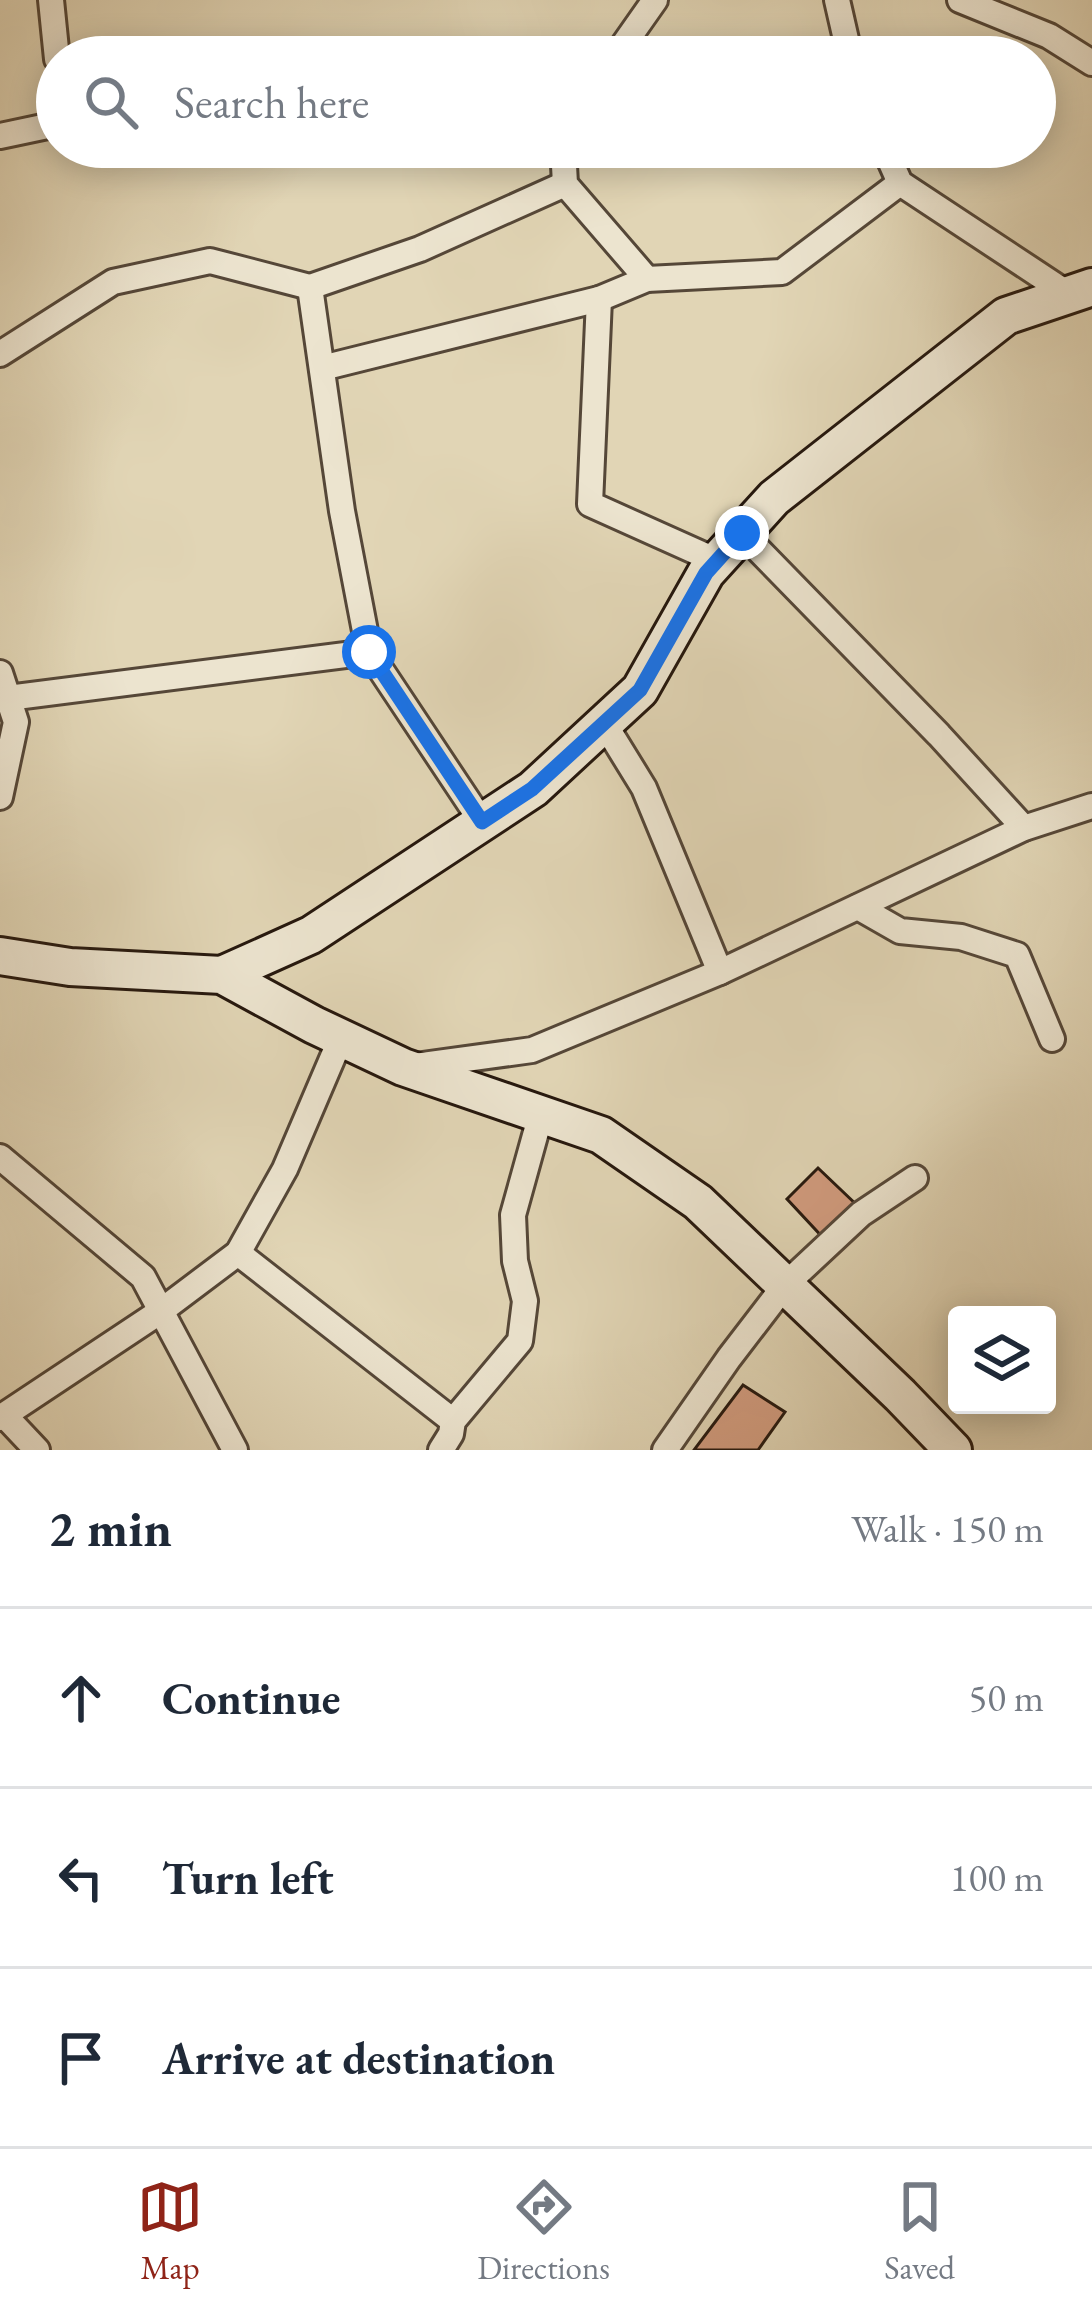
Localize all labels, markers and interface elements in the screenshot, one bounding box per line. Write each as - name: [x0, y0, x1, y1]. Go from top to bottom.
- search box: [36, 36, 1056, 168]
- icon: search: [78, 69, 144, 135]
- text: Search here: [174, 73, 369, 131]
- route end: [715, 506, 769, 560]
- route start: [342, 625, 396, 679]
- map controls: [948, 1306, 1056, 1414]
- button: layers: [948, 1306, 1056, 1414]
- text: 2 min: [48, 1495, 172, 1561]
- text: Walk · 150 m: [851, 1503, 1044, 1554]
- icon: ahead: [48, 1665, 114, 1731]
- text: Continue: [162, 1669, 340, 1727]
- text: 50 m: [968, 1672, 1044, 1723]
- icon: left: [48, 1845, 114, 1911]
- text: Turn left: [162, 1849, 334, 1907]
- text: 100 m: [950, 1852, 1044, 1903]
- icon: arrive: [48, 2025, 114, 2091]
- text: Arrive at destination: [162, 2029, 555, 2087]
- tab: Map: [137, 2174, 203, 2289]
- tab: Directions: [477, 2174, 610, 2289]
- tab: Saved: [884, 2174, 955, 2289]

